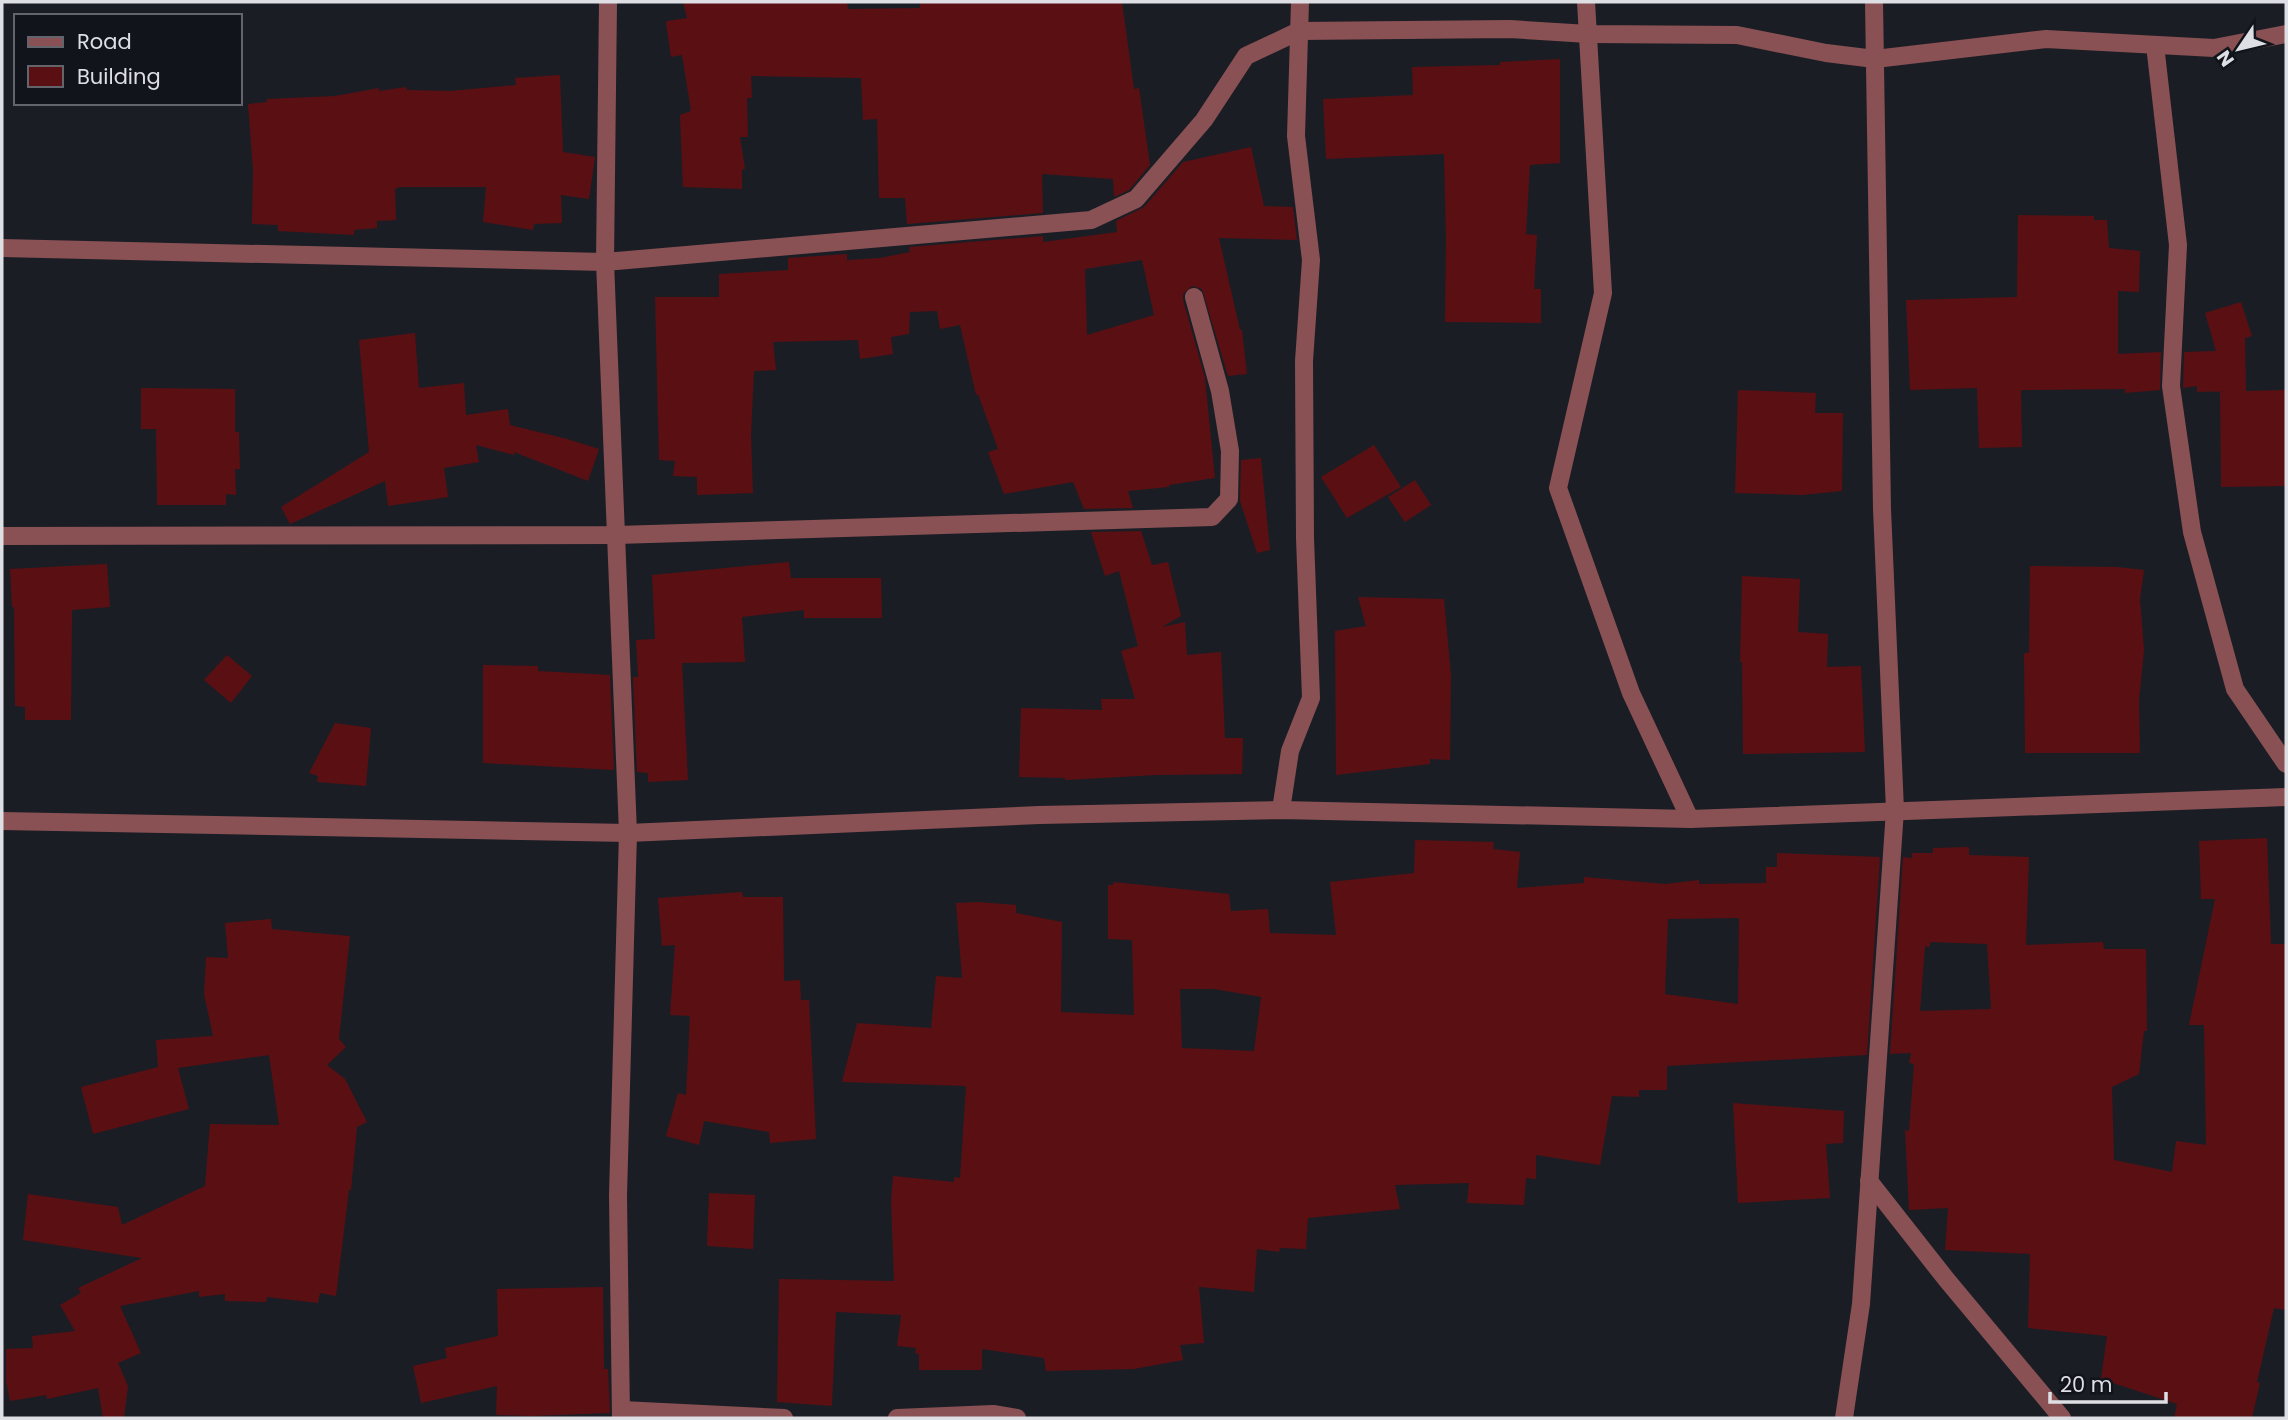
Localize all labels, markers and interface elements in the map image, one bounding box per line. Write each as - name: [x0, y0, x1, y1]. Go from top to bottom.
- legend: [14, 14, 242, 105]
- north arrow: [2204, 14, 2274, 84]
- text: Road: [77, 27, 132, 56]
- text: N: [2210, 45, 2241, 72]
- text: Building: [77, 62, 161, 91]
- scale bar: [2050, 1360, 2166, 1404]
- text: 20 m: [2060, 1370, 2113, 1399]

